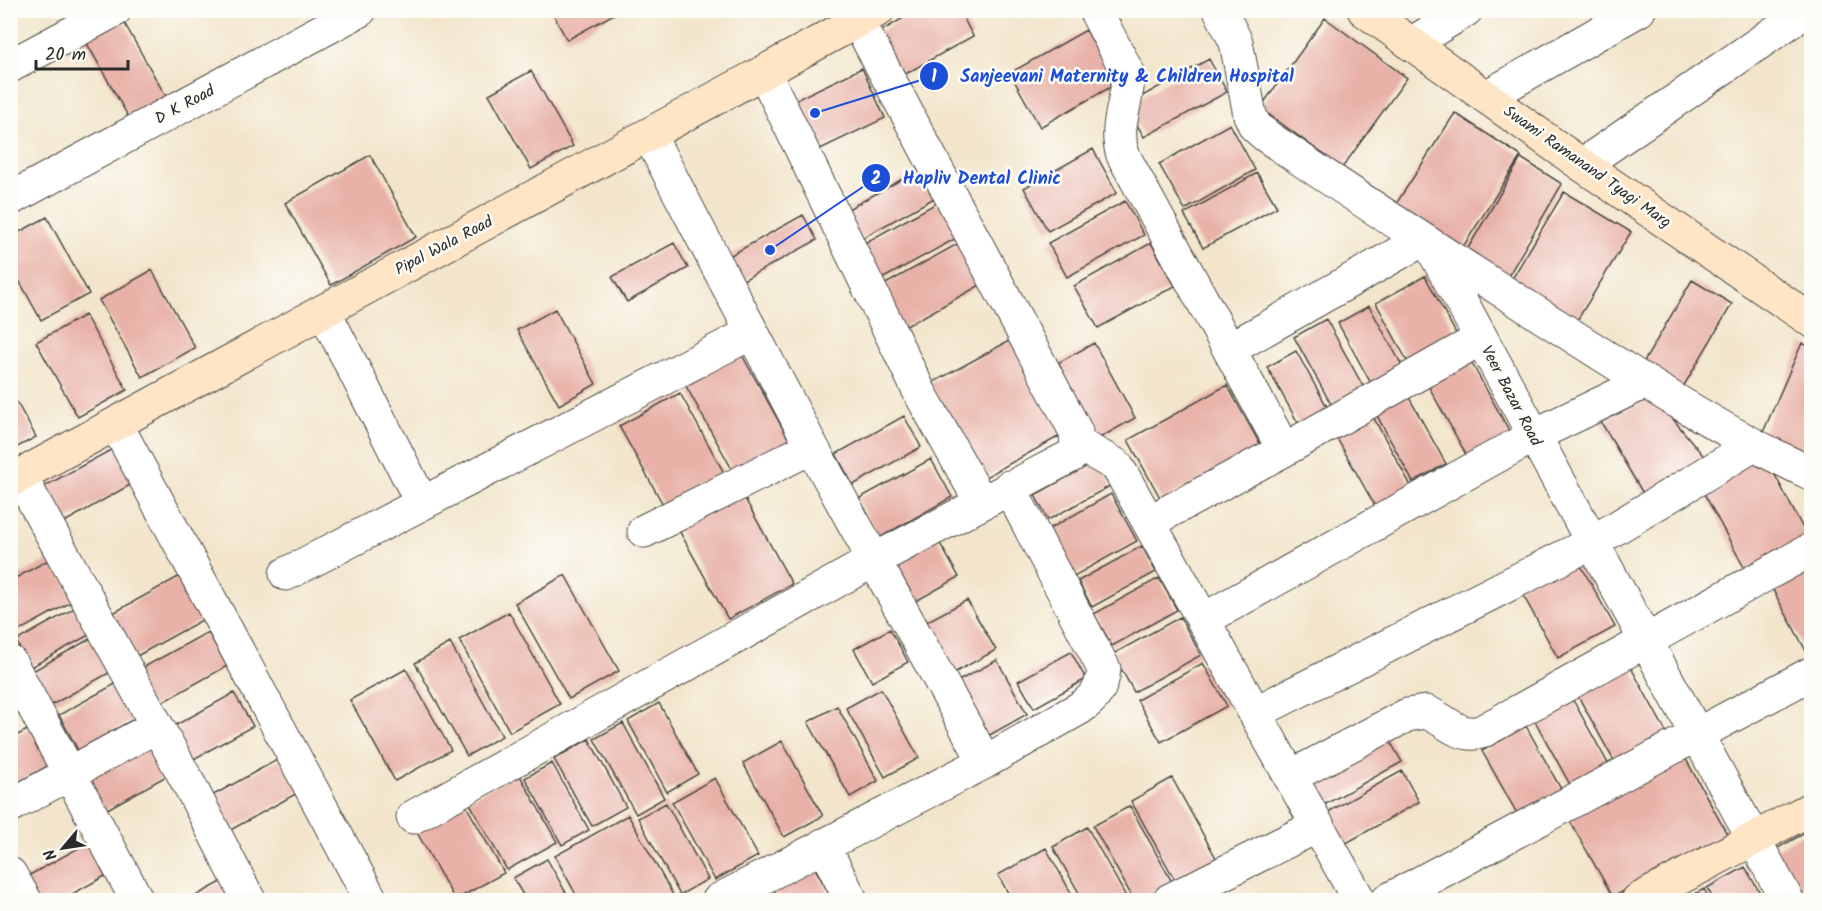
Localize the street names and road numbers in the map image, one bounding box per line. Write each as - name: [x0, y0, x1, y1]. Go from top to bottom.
- street label: D K Road: [151, 78, 220, 131]
- street label: Swami Ramanand Tyagi Marg: [1498, 99, 1676, 235]
- street label: Pipal Wala Road: [390, 209, 498, 282]
- street label: Veer Bazar Road: [1474, 341, 1548, 452]

